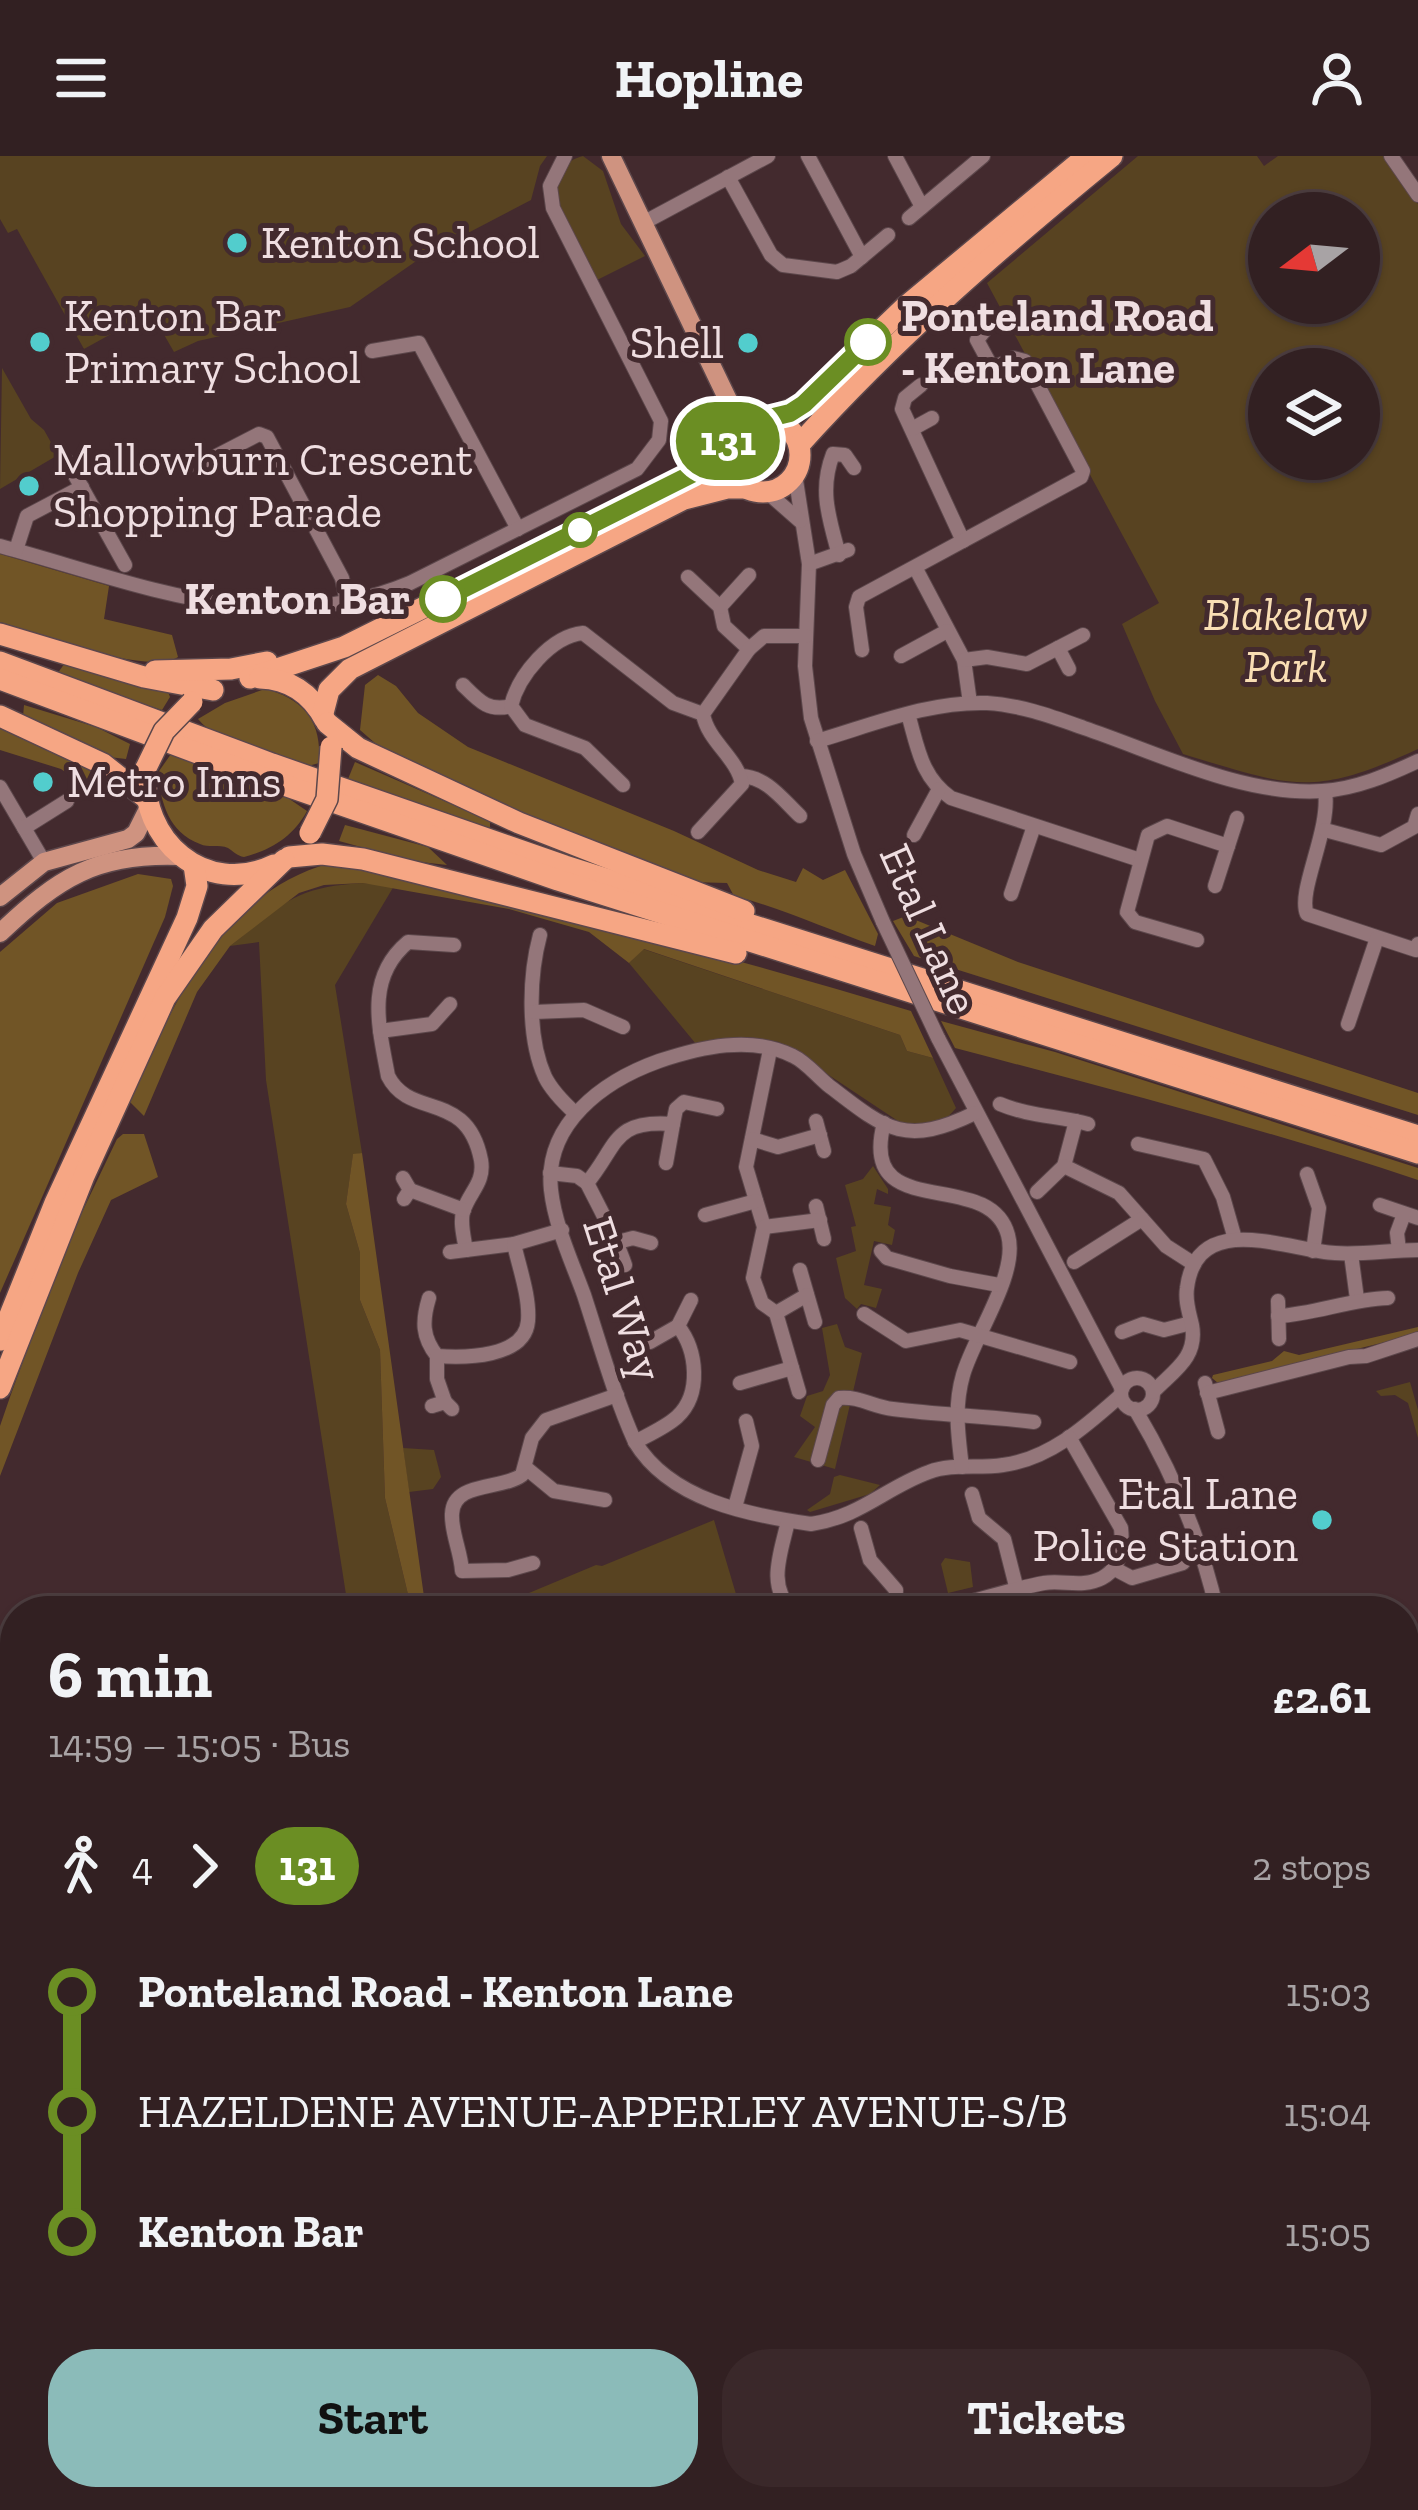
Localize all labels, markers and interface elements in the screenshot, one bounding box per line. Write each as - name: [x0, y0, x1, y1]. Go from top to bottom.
- icon: menu: [48, 45, 114, 111]
- icon: person: [1304, 45, 1370, 111]
- text: Hopline: [615, 46, 803, 111]
- north arrow: [1248, 192, 1380, 324]
- map controls: [1248, 192, 1380, 480]
- place label: Kenton School: [261, 216, 540, 270]
- marker: Kenton School: [224, 230, 250, 256]
- place label: Kenton Bar Primary School: [64, 289, 361, 395]
- place label: Ponteland Road - Kenton Lane: [901, 289, 1214, 395]
- place label: Shell: [630, 316, 724, 370]
- marker: Ponteland Road - Kenton Lane: [846, 320, 890, 364]
- marker: Kenton Bar Primary School: [27, 329, 53, 355]
- marker: Shell: [735, 330, 761, 356]
- button: layers: [1248, 348, 1380, 480]
- line badge: 131: [659, 402, 797, 480]
- text: 131: [700, 415, 756, 466]
- place label: Mallowburn Crescent Shopping Parade: [53, 433, 473, 539]
- marker: Mallowburn Crescent Shopping Parade: [16, 473, 42, 499]
- unlabelled marker: [564, 514, 596, 546]
- place label: Kenton Bar: [185, 572, 410, 626]
- marker: Kenton Bar: [421, 577, 465, 621]
- park label: Blakelaw Park: [1204, 588, 1368, 694]
- place label: Metro Inns: [67, 755, 281, 809]
- marker: Metro Inns: [30, 769, 56, 795]
- street label: Etal Lane: [868, 836, 990, 1022]
- street label: Etal Way: [571, 1210, 675, 1388]
- place label: Etal Lane Police Station: [1033, 1467, 1298, 1573]
- marker: Etal Lane Police Station: [1309, 1507, 1335, 1533]
- text: 6 min: [48, 1635, 212, 1714]
- text: £2.61: [1273, 1671, 1371, 1725]
- text: 14:59 – 15:05 · Bus: [48, 1720, 350, 1767]
- icon: walk: [48, 1833, 114, 1899]
- icon: forward: [171, 1833, 237, 1899]
- text: 131: [279, 1840, 335, 1891]
- text: 4: [132, 1843, 153, 1890]
- text: 2 stops: [1252, 1843, 1371, 1890]
- text: Ponteland Road - Kenton Lane: [138, 1965, 733, 2019]
- text: 15:03: [1286, 1969, 1371, 2016]
- text: HAZELDENE AVENUE-APPERLEY AVENUE-S/B: [138, 2085, 1068, 2139]
- text: 15:04: [1284, 2089, 1371, 2136]
- text: Kenton Bar: [138, 2205, 364, 2259]
- text: 15:05: [1285, 2209, 1371, 2256]
- button: Start: [48, 2349, 698, 2487]
- button: Tickets: [722, 2349, 1371, 2487]

